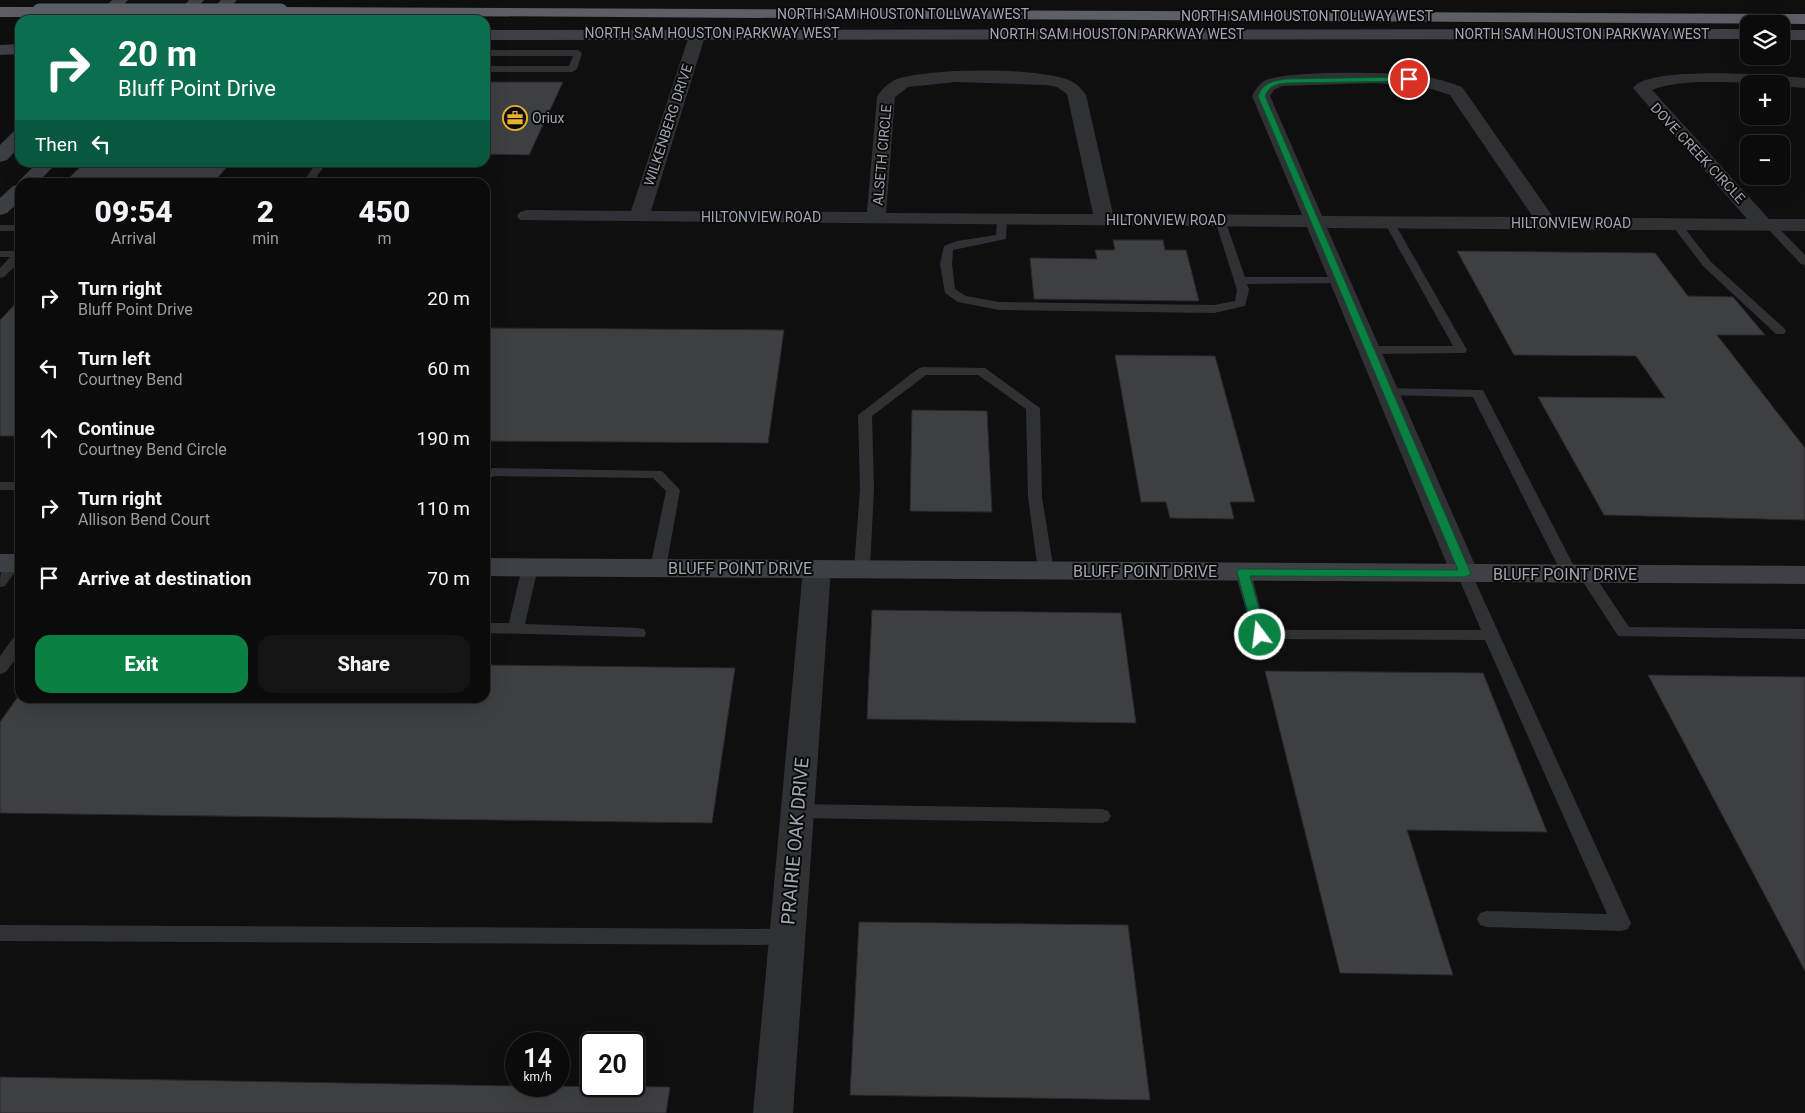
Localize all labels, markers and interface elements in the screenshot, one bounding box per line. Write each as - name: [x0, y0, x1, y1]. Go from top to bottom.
- street label: NORTH SAM HOUSTON TOLLWAY WEST: [777, 6, 1030, 22]
- street label: NORTH SAM HOUSTON TOLLWAY WEST: [1181, 8, 1434, 24]
- map controls: [1740, 15, 1790, 185]
- button: layers: [1740, 15, 1790, 65]
- street label: NORTH SAM HOUSTON PARKWAY WEST: [585, 25, 840, 41]
- street label: NORTH SAM HOUSTON PARKWAY WEST: [990, 26, 1245, 42]
- street label: NORTH SAM HOUSTON PARKWAY WEST: [1455, 26, 1710, 42]
- text: 20 m: [118, 34, 197, 75]
- icon: right: [35, 35, 100, 100]
- pin: [1388, 58, 1430, 100]
- street label: WILKENBERG DRIVE: [641, 62, 695, 188]
- icon: arrive: [1395, 65, 1423, 93]
- button: +: [1740, 75, 1790, 125]
- text: Bluff Point Drive: [118, 76, 276, 101]
- street label: DOVE CREEK CIRCLE: [1647, 100, 1749, 206]
- street label: ALSETH CIRCLE: [870, 104, 894, 206]
- office icon: Oriux: [502, 105, 528, 131]
- place label: Oriux: [532, 110, 564, 126]
- icon: left: [87, 130, 115, 158]
- text: Then: [35, 133, 77, 156]
- button: −: [1740, 135, 1790, 185]
- text: 09:54: [95, 194, 173, 229]
- text: 2: [257, 194, 274, 229]
- text: 450: [358, 194, 410, 229]
- street label: HILTONVIEW ROAD: [701, 209, 821, 225]
- street label: HILTONVIEW ROAD: [1106, 212, 1226, 228]
- street label: HILTONVIEW ROAD: [1511, 215, 1631, 231]
- text: Arrival: [111, 229, 156, 248]
- text: min: [252, 229, 279, 248]
- text: m: [377, 229, 391, 248]
- text: Turn right: [78, 277, 162, 300]
- icon: right: [35, 284, 63, 312]
- text: 20 m: [427, 287, 470, 310]
- text: Bluff Point Drive: [78, 300, 193, 319]
- text: Turn left: [78, 347, 151, 370]
- icon: left: [35, 354, 63, 382]
- text: 60 m: [427, 357, 470, 380]
- text: Courtney Bend: [78, 370, 182, 389]
- text: Continue: [78, 417, 155, 440]
- icon: ahead: [35, 424, 63, 452]
- text: 190 m: [417, 427, 470, 450]
- text: Courtney Bend Circle: [78, 440, 227, 459]
- text: Turn right: [78, 487, 162, 510]
- icon: right: [35, 494, 63, 522]
- text: 110 m: [417, 497, 470, 520]
- text: Allison Bend Court: [78, 510, 210, 529]
- street label: BLUFF POINT DRIVE: [668, 559, 812, 578]
- street label: BLUFF POINT DRIVE: [1073, 562, 1217, 581]
- icon: arrive: [35, 564, 63, 592]
- street label: BLUFF POINT DRIVE: [1493, 565, 1637, 584]
- text: Arrive at destination: [78, 567, 251, 590]
- text: 70 m: [427, 567, 470, 590]
- position arrow: [1233, 608, 1285, 660]
- button: Exit: [35, 635, 248, 693]
- button: Share: [258, 635, 470, 693]
- street label: PRAIRIE OAK DRIVE: [776, 756, 814, 926]
- speed limit sign: 20: [580, 1032, 645, 1097]
- text: 14: [523, 1044, 552, 1073]
- text: km/h: [523, 1070, 552, 1084]

